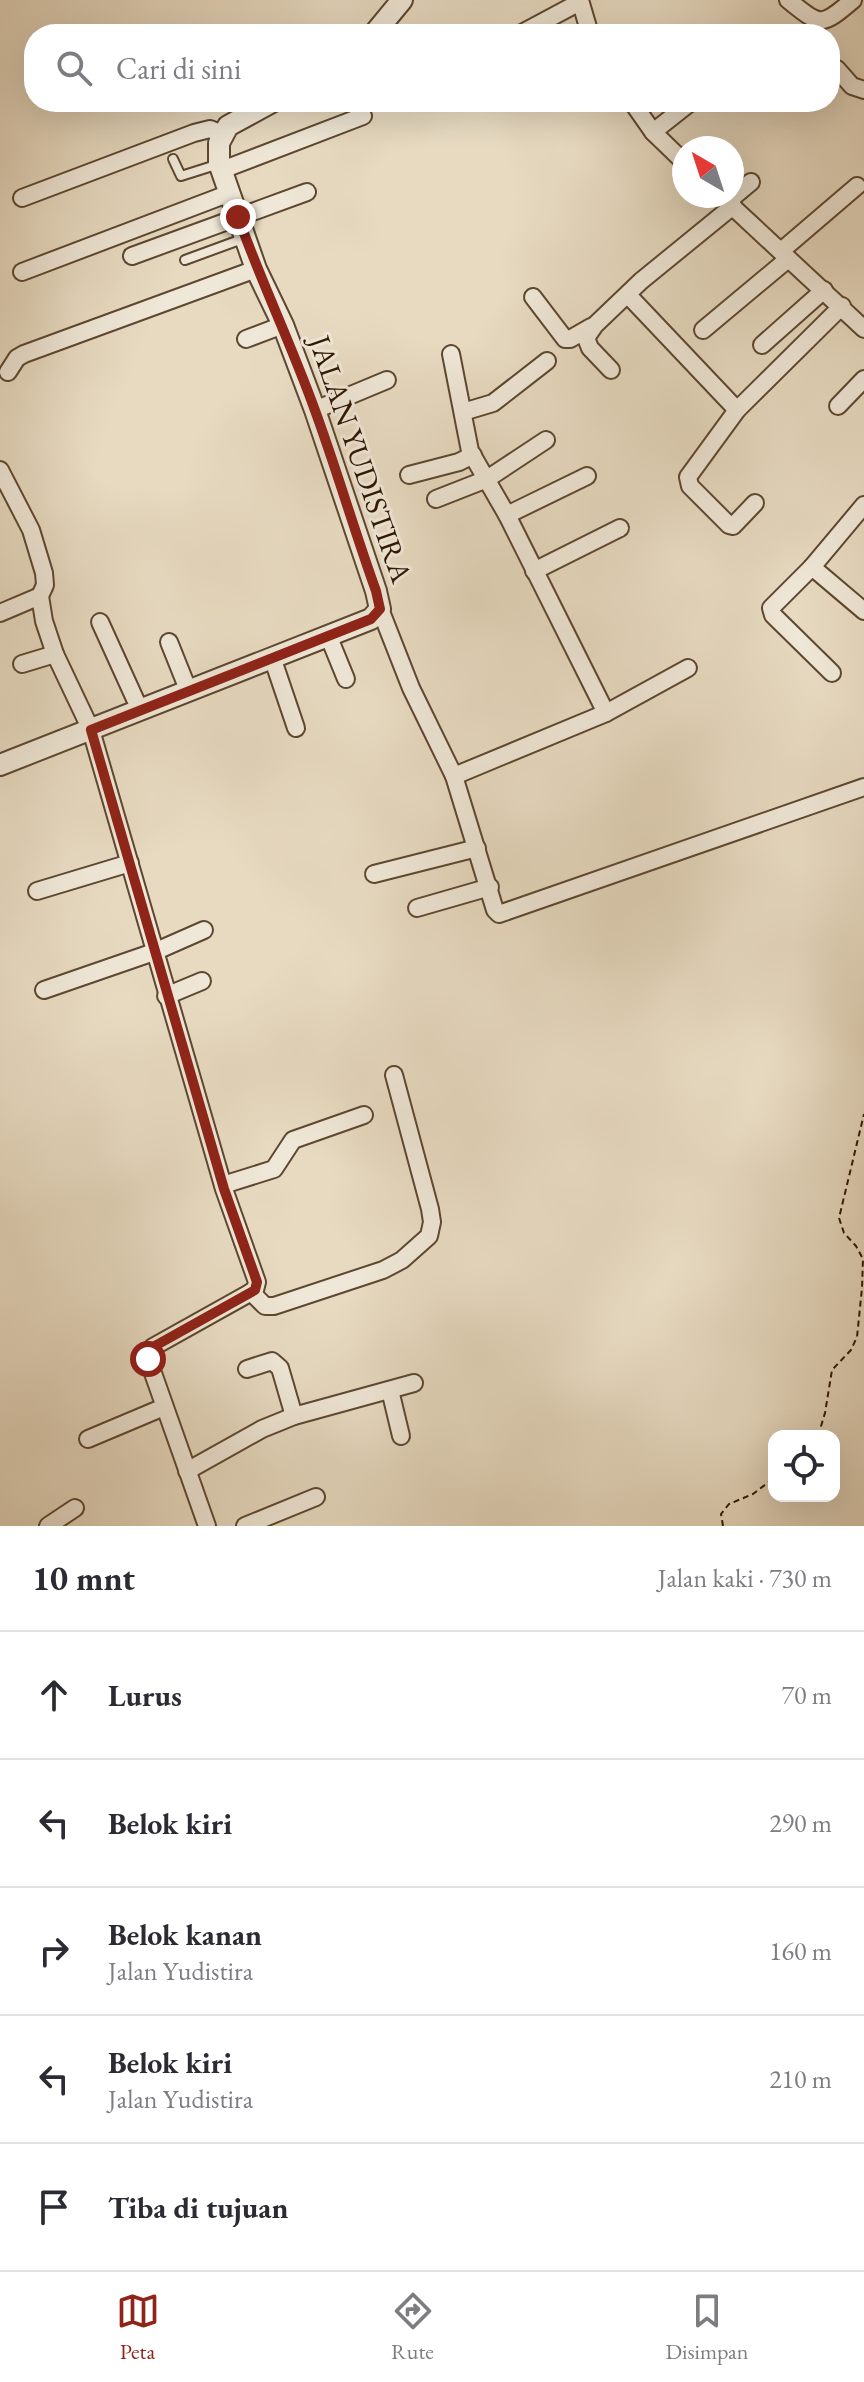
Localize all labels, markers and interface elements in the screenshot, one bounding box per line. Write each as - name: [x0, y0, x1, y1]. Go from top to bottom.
- search box: [24, 24, 840, 112]
- icon: search: [52, 46, 96, 90]
- text: Cari di sini: [116, 49, 241, 88]
- north arrow: [672, 136, 744, 208]
- route end: [220, 199, 256, 235]
- street label: JALAN YUDISTIRA: [299, 327, 422, 588]
- route start: [130, 1341, 166, 1377]
- map controls: [768, 1430, 840, 1502]
- button: locate: [768, 1430, 840, 1502]
- text: 10 mnt: [32, 1556, 135, 1600]
- text: Jalan kaki · 730 m: [658, 1561, 832, 1595]
- icon: ahead: [32, 1673, 76, 1717]
- text: Lurus: [108, 1676, 182, 1715]
- text: 70 m: [782, 1678, 832, 1712]
- icon: left: [32, 1801, 76, 1845]
- text: Belok kiri: [108, 1804, 232, 1843]
- text: 290 m: [769, 1806, 832, 1840]
- text: Belok kanan: [108, 1915, 262, 1954]
- icon: right: [32, 1929, 76, 1973]
- text: 160 m: [769, 1934, 832, 1968]
- text: Jalan Yudistira: [108, 1954, 253, 1988]
- text: Belok kiri: [108, 2043, 232, 2082]
- icon: left: [32, 2057, 76, 2101]
- text: 210 m: [769, 2062, 832, 2096]
- text: Jalan Yudistira: [108, 2082, 253, 2116]
- icon: arrive: [32, 2185, 76, 2229]
- text: Tiba di tujuan: [108, 2188, 288, 2227]
- tab: Peta: [116, 2289, 160, 2366]
- tab: Rute: [391, 2289, 435, 2366]
- tab: Disimpan: [666, 2289, 748, 2366]

